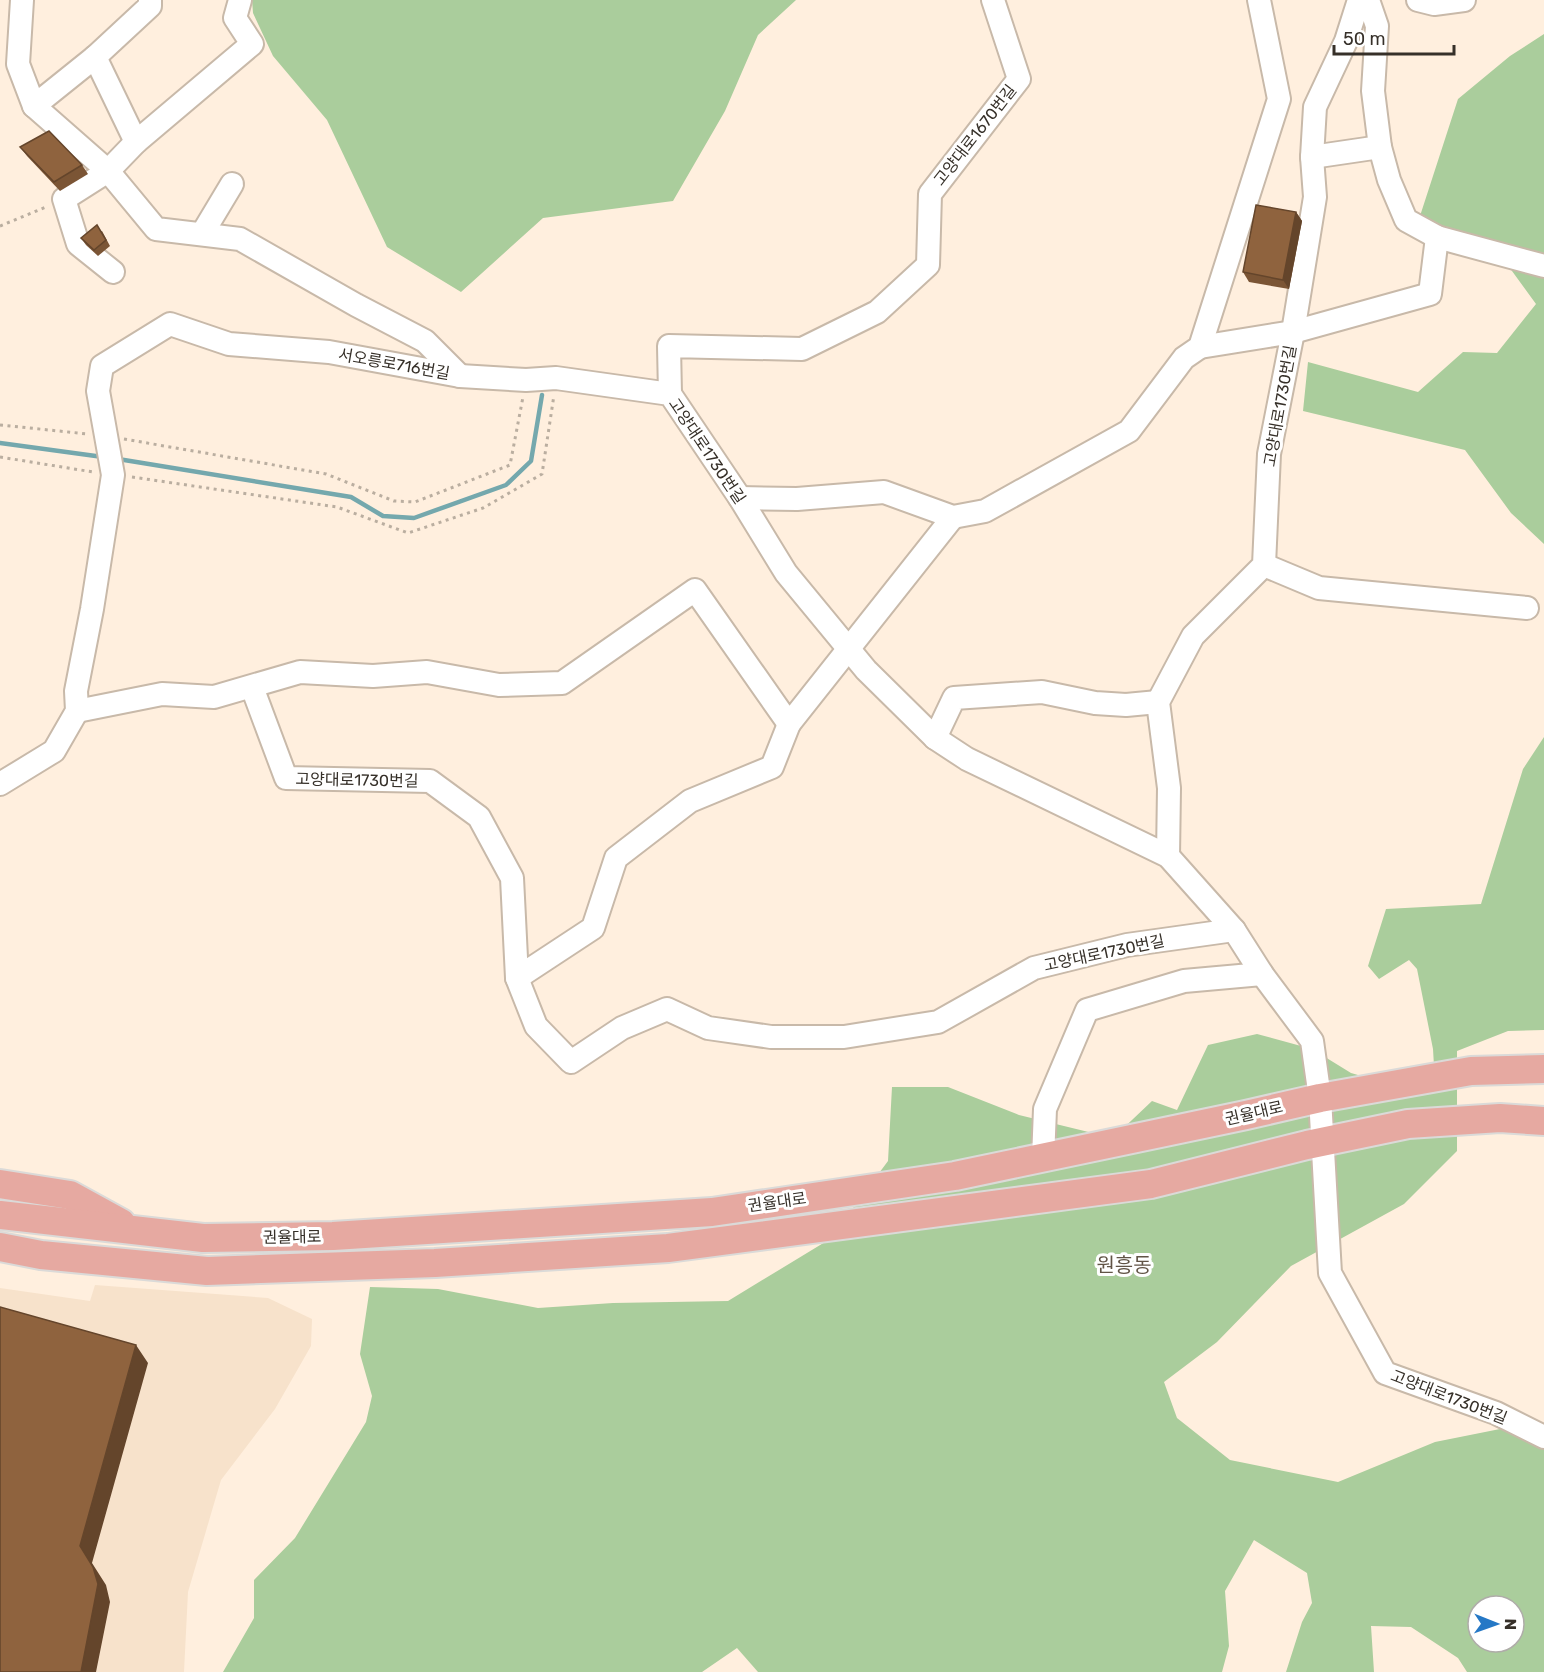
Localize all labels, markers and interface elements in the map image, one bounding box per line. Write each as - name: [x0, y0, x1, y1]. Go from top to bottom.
- scale bar: [1334, 18, 1454, 56]
- text: 50 m: [1343, 28, 1386, 50]
- street label: 고양대로1670번길: [930, 81, 1020, 189]
- street label: 고양대로1730번길: [1260, 344, 1300, 468]
- street label: 서오릉로716번길: [337, 345, 451, 383]
- street label: 고양대로1730번길: [665, 395, 749, 507]
- street label: 고양대로1730번길: [295, 769, 419, 791]
- street label: 고양대로1730번길: [1042, 931, 1166, 975]
- street label: 권율대로: [1223, 1097, 1285, 1129]
- street label: 권율대로: [747, 1188, 808, 1216]
- street label: 권율대로: [262, 1227, 322, 1247]
- district label: 원흥동: [1096, 1253, 1152, 1277]
- street label: 고양대로1730번길: [1388, 1366, 1510, 1428]
- north arrow: [1466, 1594, 1526, 1654]
- text: N: [1501, 1618, 1520, 1630]

